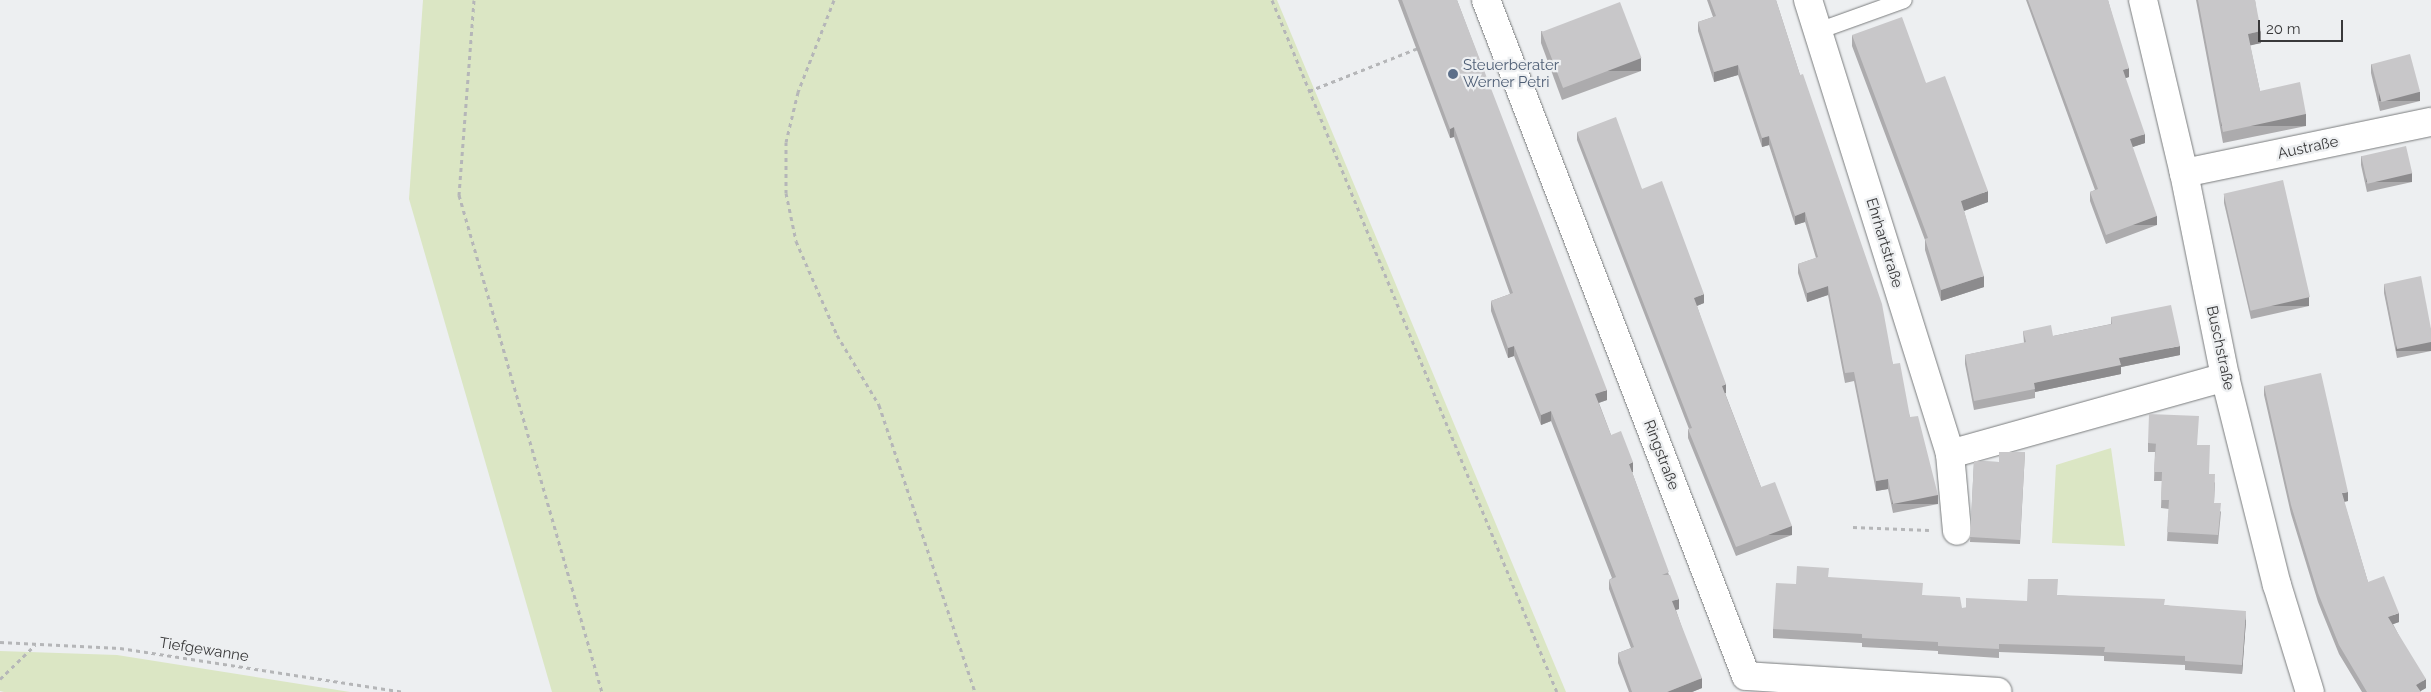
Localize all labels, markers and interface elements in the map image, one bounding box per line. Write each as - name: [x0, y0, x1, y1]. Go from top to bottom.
- scale bar: [2261, 10, 2346, 42]
- text: 20 m: [2266, 20, 2301, 38]
- place label: Steuerberater Werner Petri: [1463, 56, 1559, 91]
- marker: Steuerberater Werner Petri: [1447, 68, 1459, 80]
- street label: Austraße: [2276, 133, 2340, 163]
- street label: Ehrhartstraße: [1862, 196, 1906, 290]
- street label: Buschstraße: [2202, 304, 2238, 392]
- street label: Ringstraße: [1639, 417, 1683, 493]
- street label: Tiefgewanne: [158, 634, 250, 666]

